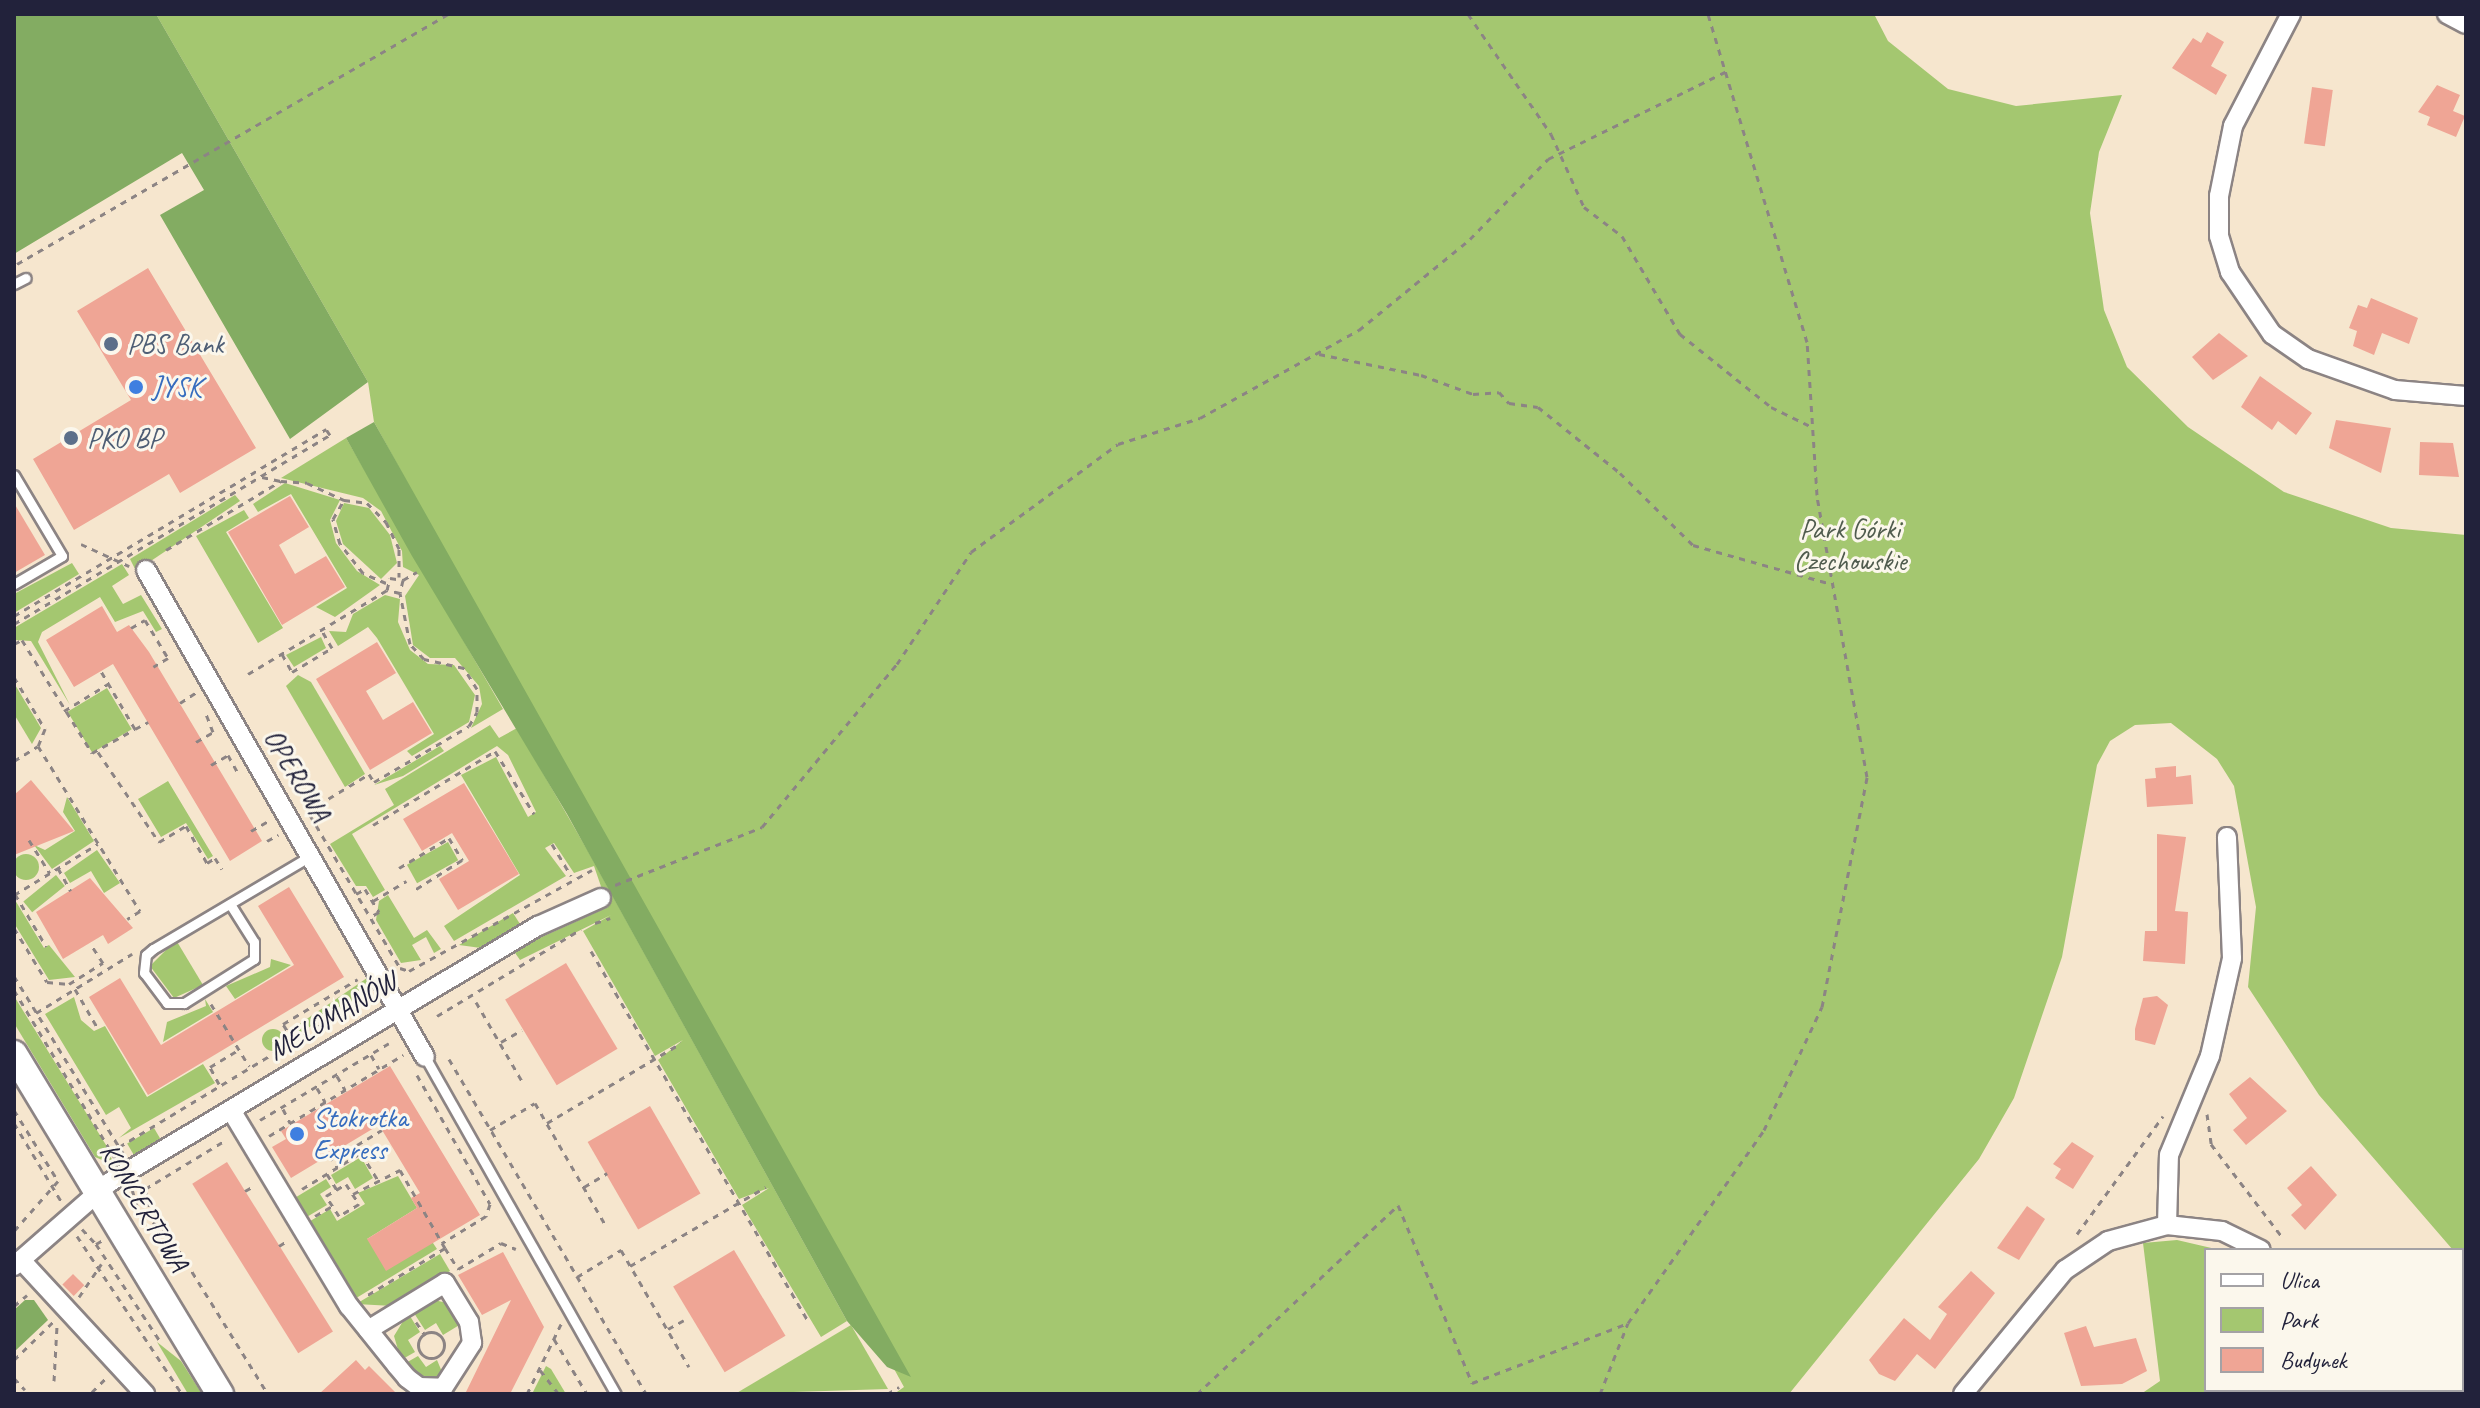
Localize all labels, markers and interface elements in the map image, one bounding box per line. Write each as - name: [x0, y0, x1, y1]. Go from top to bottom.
- place label: PBS Bank: [127, 327, 223, 361]
- marker: PBS Bank: [102, 335, 120, 353]
- place label: JYSK: [152, 370, 202, 404]
- marker: JYSK: [127, 378, 145, 396]
- place label: PKO BP: [87, 421, 162, 455]
- marker: PKO BP: [62, 429, 80, 447]
- park label: Park Górki Czechowskie: [1794, 512, 1906, 578]
- street label: OPEROWA: [256, 723, 338, 827]
- street label: MELOMANÓW: [262, 965, 402, 1067]
- place label: Stokrotka Express: [313, 1101, 407, 1167]
- marker: Stokrotka Express: [288, 1125, 306, 1143]
- street label: KONCERTOWA: [93, 1137, 195, 1277]
- legend: [2204, 1248, 2464, 1392]
- text: Ulica: [2280, 1265, 2319, 1295]
- text: Park: [2280, 1305, 2318, 1335]
- text: Budynek: [2280, 1345, 2346, 1375]

